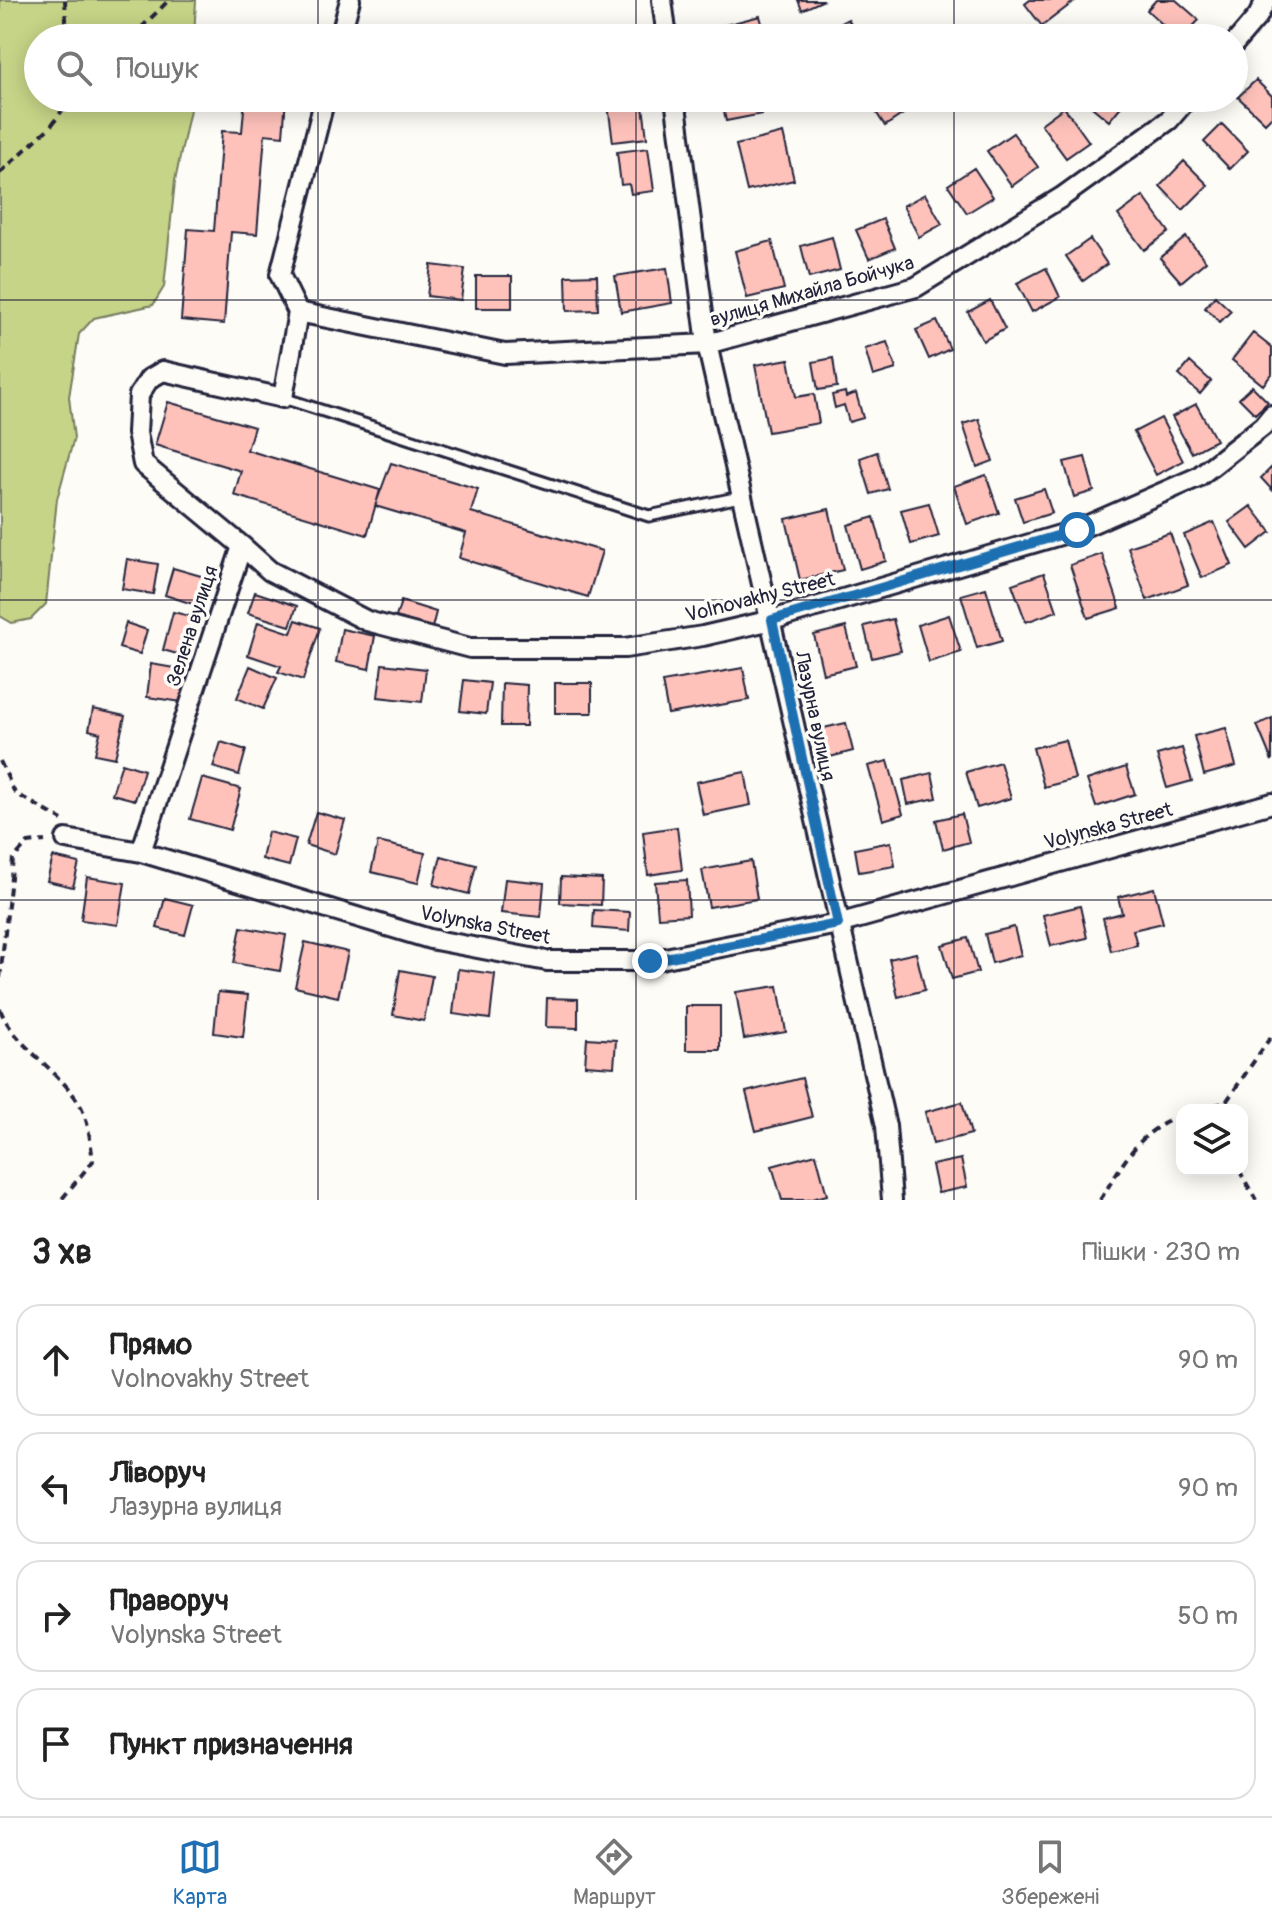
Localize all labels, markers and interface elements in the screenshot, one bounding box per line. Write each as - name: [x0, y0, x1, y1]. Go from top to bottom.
- search box: [24, 24, 1248, 112]
- icon: search: [52, 46, 96, 90]
- text: Пошук: [116, 50, 200, 87]
- street label: вулиця Михайла Бойчука: [707, 250, 917, 332]
- route start: [1059, 512, 1095, 548]
- street label: Зелена вулиця: [161, 562, 223, 690]
- street label: Volnovakhy Street: [683, 566, 838, 628]
- street label: Лазурна вулиця: [789, 648, 841, 783]
- street label: Volynska Street: [1041, 797, 1176, 855]
- street label: Volynska Street: [418, 900, 553, 950]
- route end: [632, 943, 668, 979]
- map controls: [1176, 1104, 1248, 1176]
- button: layers: [1176, 1104, 1248, 1176]
- text: 3 хв: [32, 1231, 92, 1274]
- text: Пішки · 230 m: [1082, 1236, 1240, 1268]
- text: Прямо: [110, 1326, 192, 1363]
- icon: ahead: [34, 1338, 78, 1382]
- text: 90 m: [1178, 1344, 1238, 1376]
- text: Volnovakhy Street: [110, 1363, 309, 1395]
- text: Ліворуч: [110, 1454, 206, 1491]
- icon: left: [34, 1466, 78, 1510]
- text: 90 m: [1178, 1472, 1238, 1504]
- text: Лазурна вулиця: [110, 1491, 282, 1523]
- text: Праворуч: [110, 1582, 229, 1619]
- icon: right: [34, 1594, 78, 1638]
- text: 50 m: [1177, 1600, 1238, 1632]
- text: Volynska Street: [110, 1619, 282, 1651]
- icon: arrive: [34, 1722, 78, 1766]
- text: Пункт призначення: [110, 1726, 353, 1763]
- tab: Карта: [173, 1835, 227, 1911]
- tab: Маршрут: [573, 1835, 656, 1911]
- tab: Збережені: [1001, 1835, 1099, 1911]

